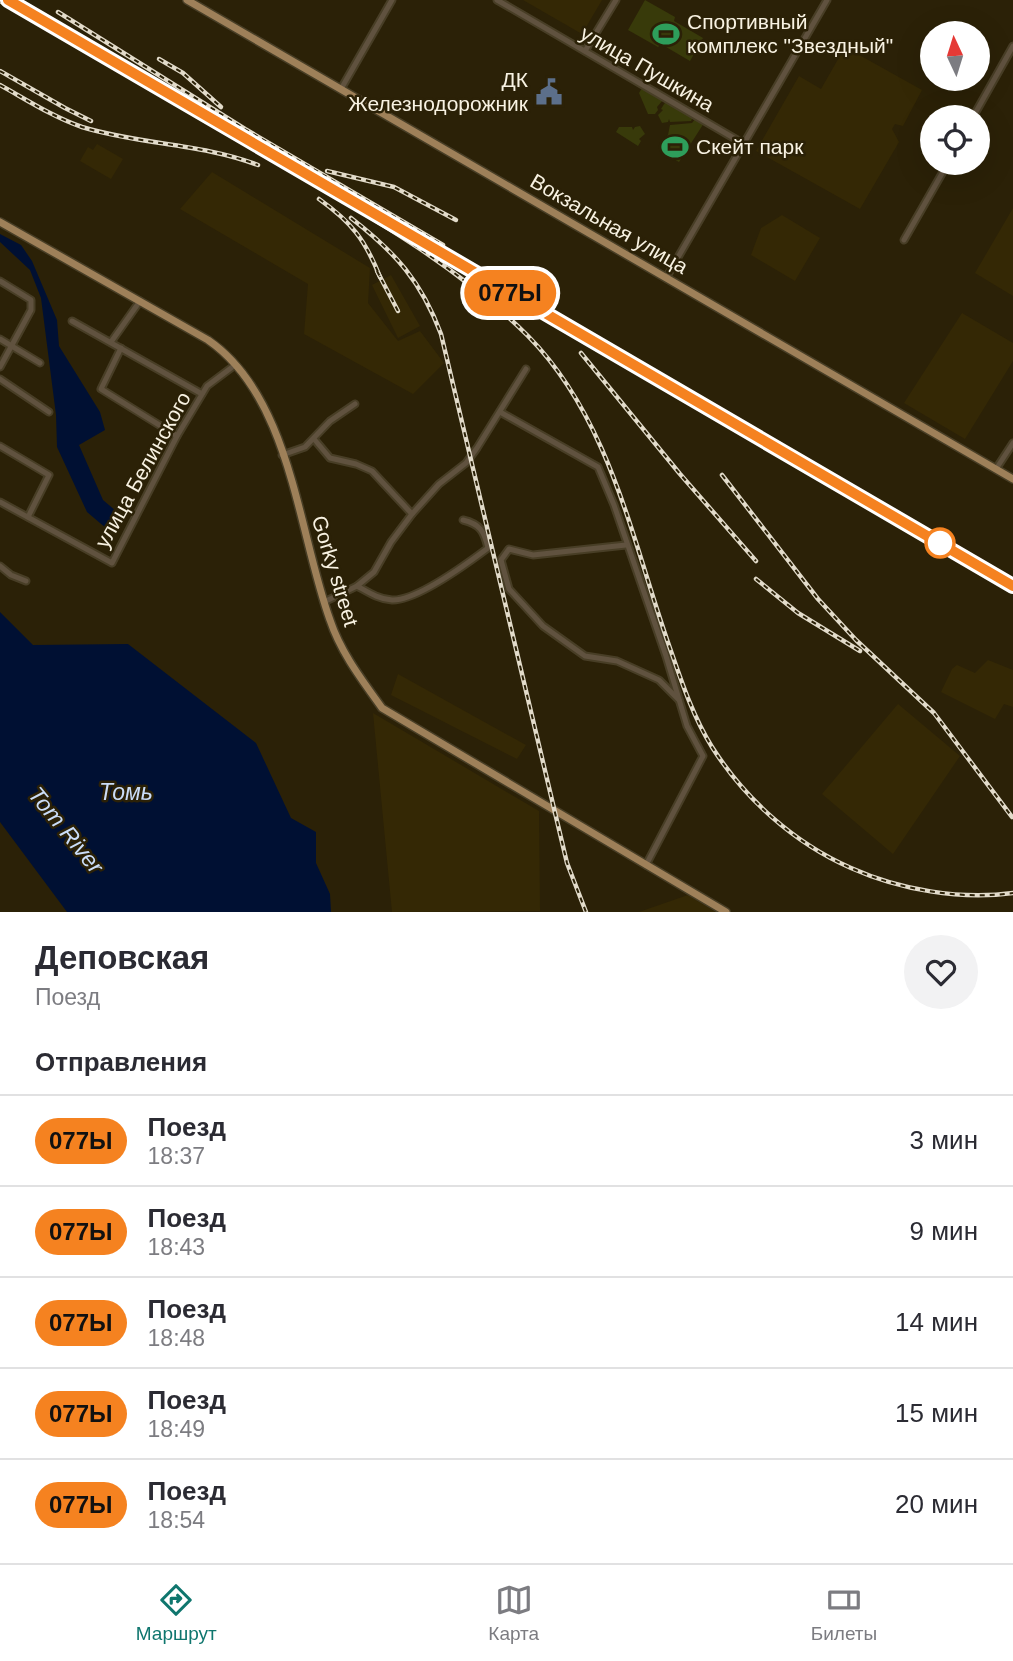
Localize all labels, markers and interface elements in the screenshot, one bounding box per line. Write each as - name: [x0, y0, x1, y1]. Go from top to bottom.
- place label: Спортивный комплекс "Звездный": [687, 10, 893, 57]
- sports icon: Спортивный комплекс "Звездный": [651, 19, 681, 49]
- street label: улица Пушкина: [576, 21, 718, 116]
- north arrow: [920, 21, 990, 91]
- map controls: [920, 21, 990, 175]
- place label: ДК Железнодорожник: [348, 68, 529, 115]
- public building icon: ДК Железнодорожник: [534, 77, 564, 107]
- button: locate: [920, 105, 990, 175]
- sports icon: Скейт парк: [660, 132, 690, 162]
- place label: Скейт парк: [696, 135, 804, 158]
- street label: Вокзальная улица: [526, 169, 692, 278]
- line badge: 077Ы: [461, 270, 559, 316]
- text: 077Ы: [478, 279, 542, 306]
- street label: улица Белинского: [90, 388, 195, 552]
- street label: Gorky street: [308, 513, 363, 629]
- unlabelled marker: [925, 528, 955, 558]
- water label: Томь: [99, 779, 153, 805]
- water label: Tom River: [23, 781, 110, 880]
- button: heart: [904, 935, 978, 1009]
- text: Деповская: [35, 939, 209, 976]
- text: Поезд: [35, 984, 100, 1010]
- text: Отправления: [35, 1047, 207, 1077]
- text: Поезд: [148, 1112, 226, 1142]
- text: 3 мин: [910, 1125, 978, 1155]
- text: 077Ы: [49, 1127, 113, 1154]
- text: 18:37: [148, 1143, 205, 1169]
- text: Поезд: [148, 1203, 226, 1233]
- text: 9 мин: [910, 1216, 978, 1246]
- text: 077Ы: [49, 1218, 113, 1245]
- text: 18:43: [148, 1234, 205, 1260]
- text: Поезд: [148, 1294, 226, 1324]
- text: 14 мин: [895, 1307, 978, 1337]
- text: 077Ы: [49, 1309, 113, 1336]
- text: 18:48: [148, 1325, 205, 1351]
- text: Поезд: [148, 1385, 226, 1415]
- text: 15 мин: [895, 1398, 978, 1428]
- text: 077Ы: [49, 1400, 113, 1427]
- text: 18:49: [148, 1416, 205, 1442]
- text: Поезд: [148, 1476, 226, 1506]
- text: 20 мин: [895, 1489, 978, 1519]
- text: 077Ы: [49, 1491, 113, 1518]
- text: 18:54: [148, 1507, 205, 1533]
- tab: Маршрут: [136, 1581, 217, 1645]
- tab: Карта: [488, 1581, 539, 1645]
- tab: Билеты: [811, 1581, 877, 1645]

